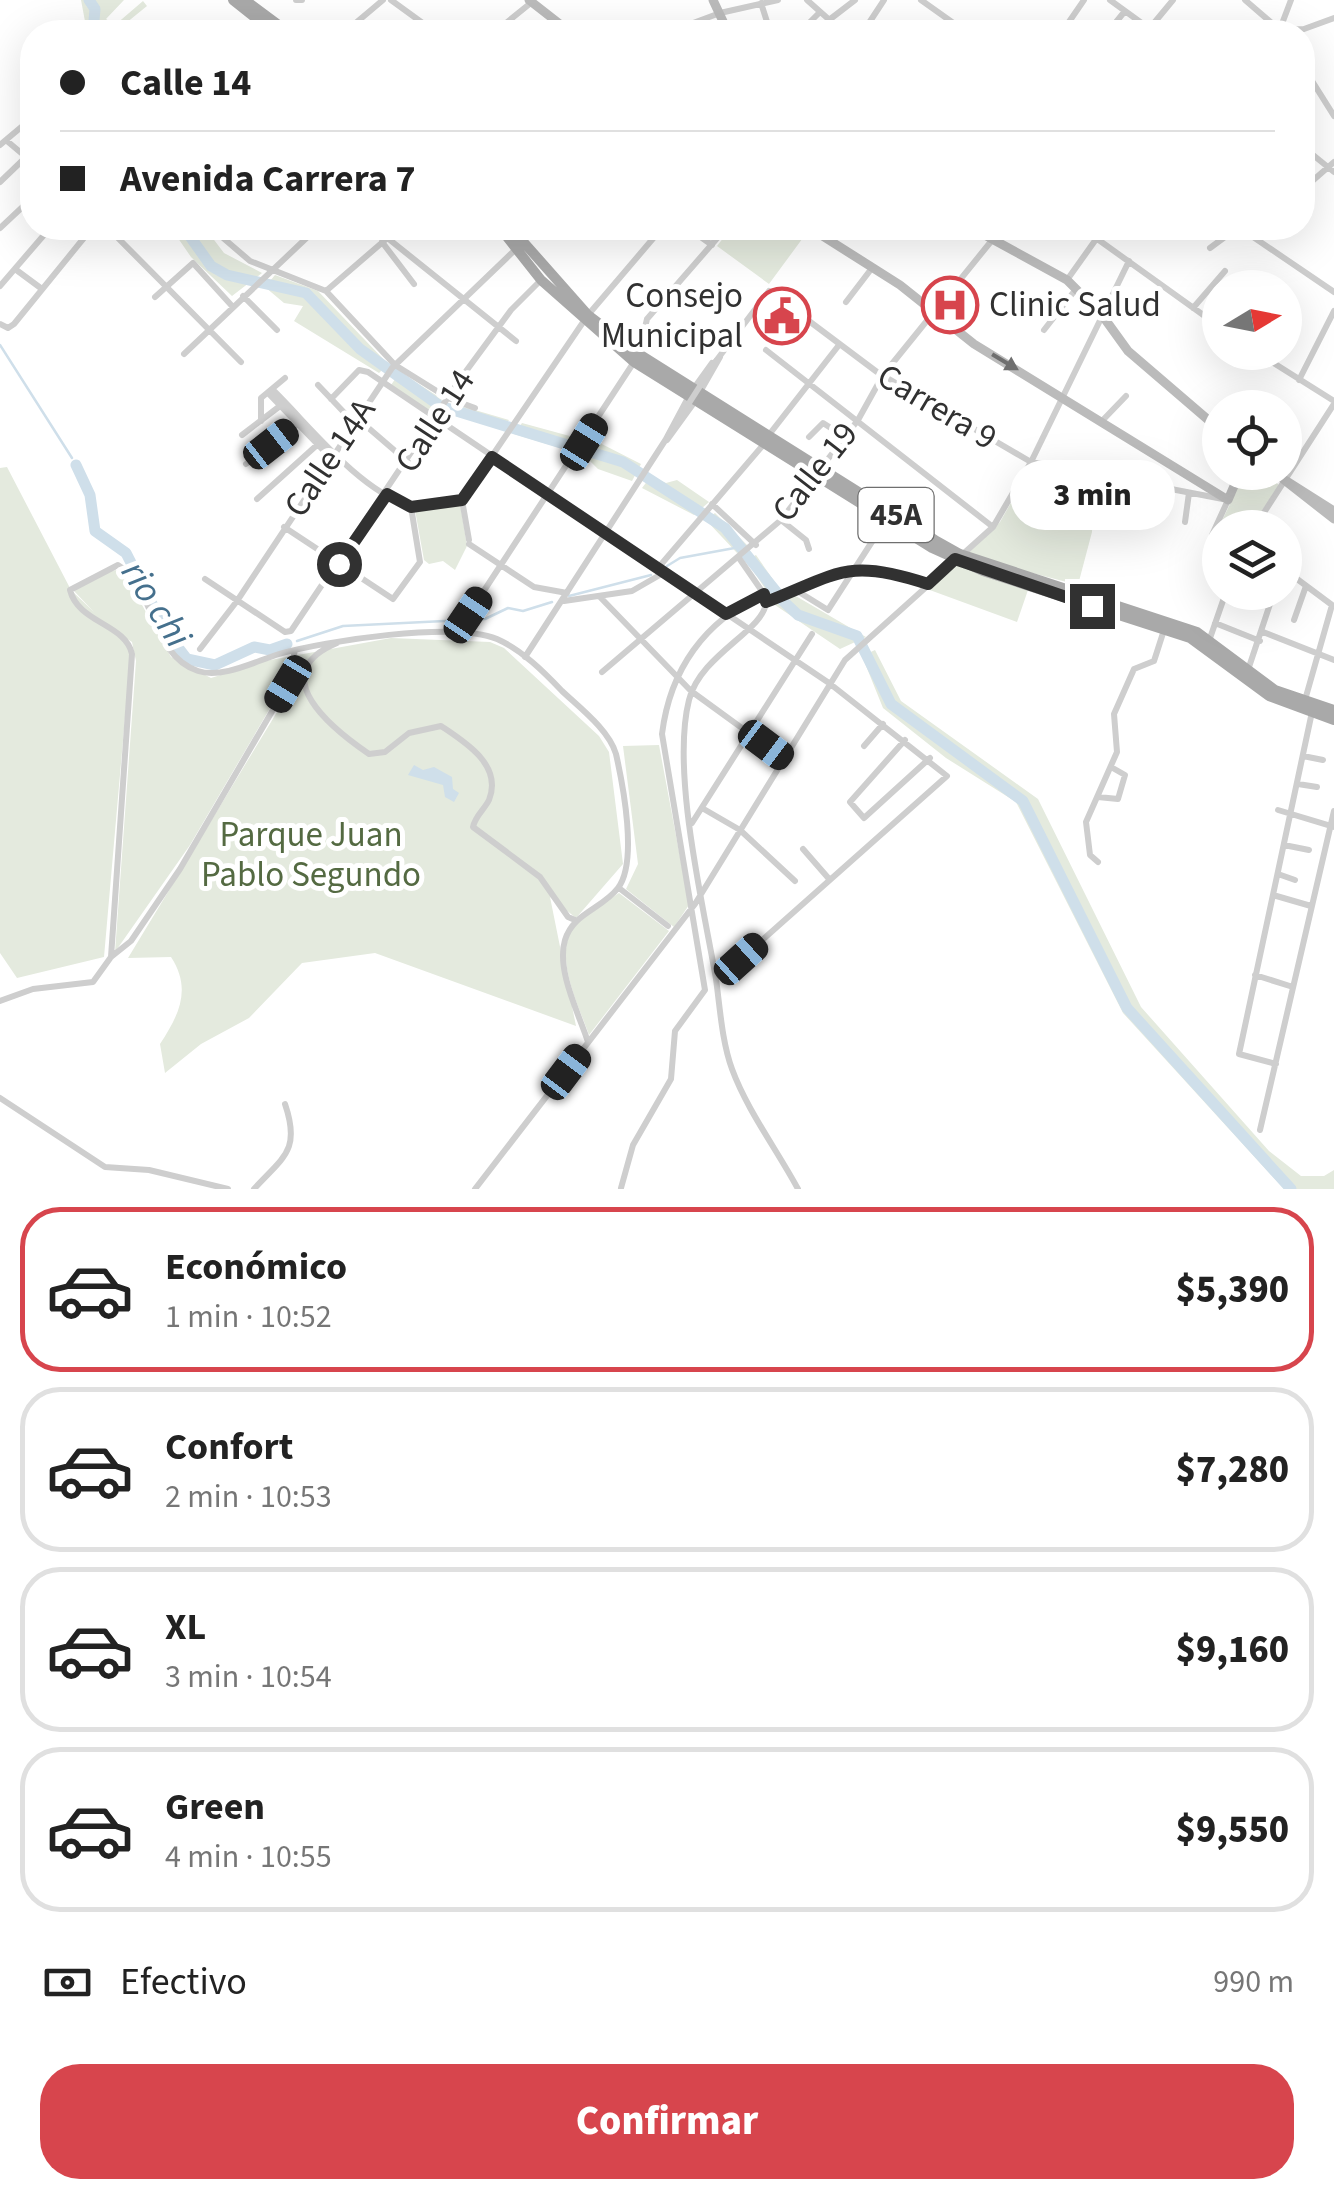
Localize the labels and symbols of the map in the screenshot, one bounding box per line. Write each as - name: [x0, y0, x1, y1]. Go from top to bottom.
- north arrow: [1202, 270, 1302, 370]
- place label: Consejo Municipal: [601, 271, 743, 361]
- hospital icon: Clinic Salud: [920, 275, 980, 335]
- place label: Clinic Salud: [989, 280, 1161, 330]
- public building icon: Consejo Municipal: [752, 286, 812, 346]
- street label: Carrera 9: [867, 352, 1007, 462]
- one-way arrow: [991, 353, 1019, 370]
- street label: Calle 14: [383, 359, 487, 483]
- street label: Calle 14A: [272, 389, 388, 527]
- car: [555, 409, 613, 475]
- street label: Calle 19: [760, 411, 870, 533]
- car: [238, 414, 304, 474]
- callout: 3 min: [1010, 461, 1174, 531]
- road number: 45A: [858, 488, 934, 542]
- route start: [317, 542, 362, 587]
- water label: rio chi: [108, 550, 205, 659]
- car: [439, 582, 497, 648]
- route end: [1070, 584, 1115, 629]
- car: [260, 651, 316, 717]
- car: [733, 715, 799, 775]
- park label: Parque Juan Pablo Segundo: [201, 810, 421, 900]
- car: [709, 928, 773, 990]
- car: [536, 1039, 596, 1105]

